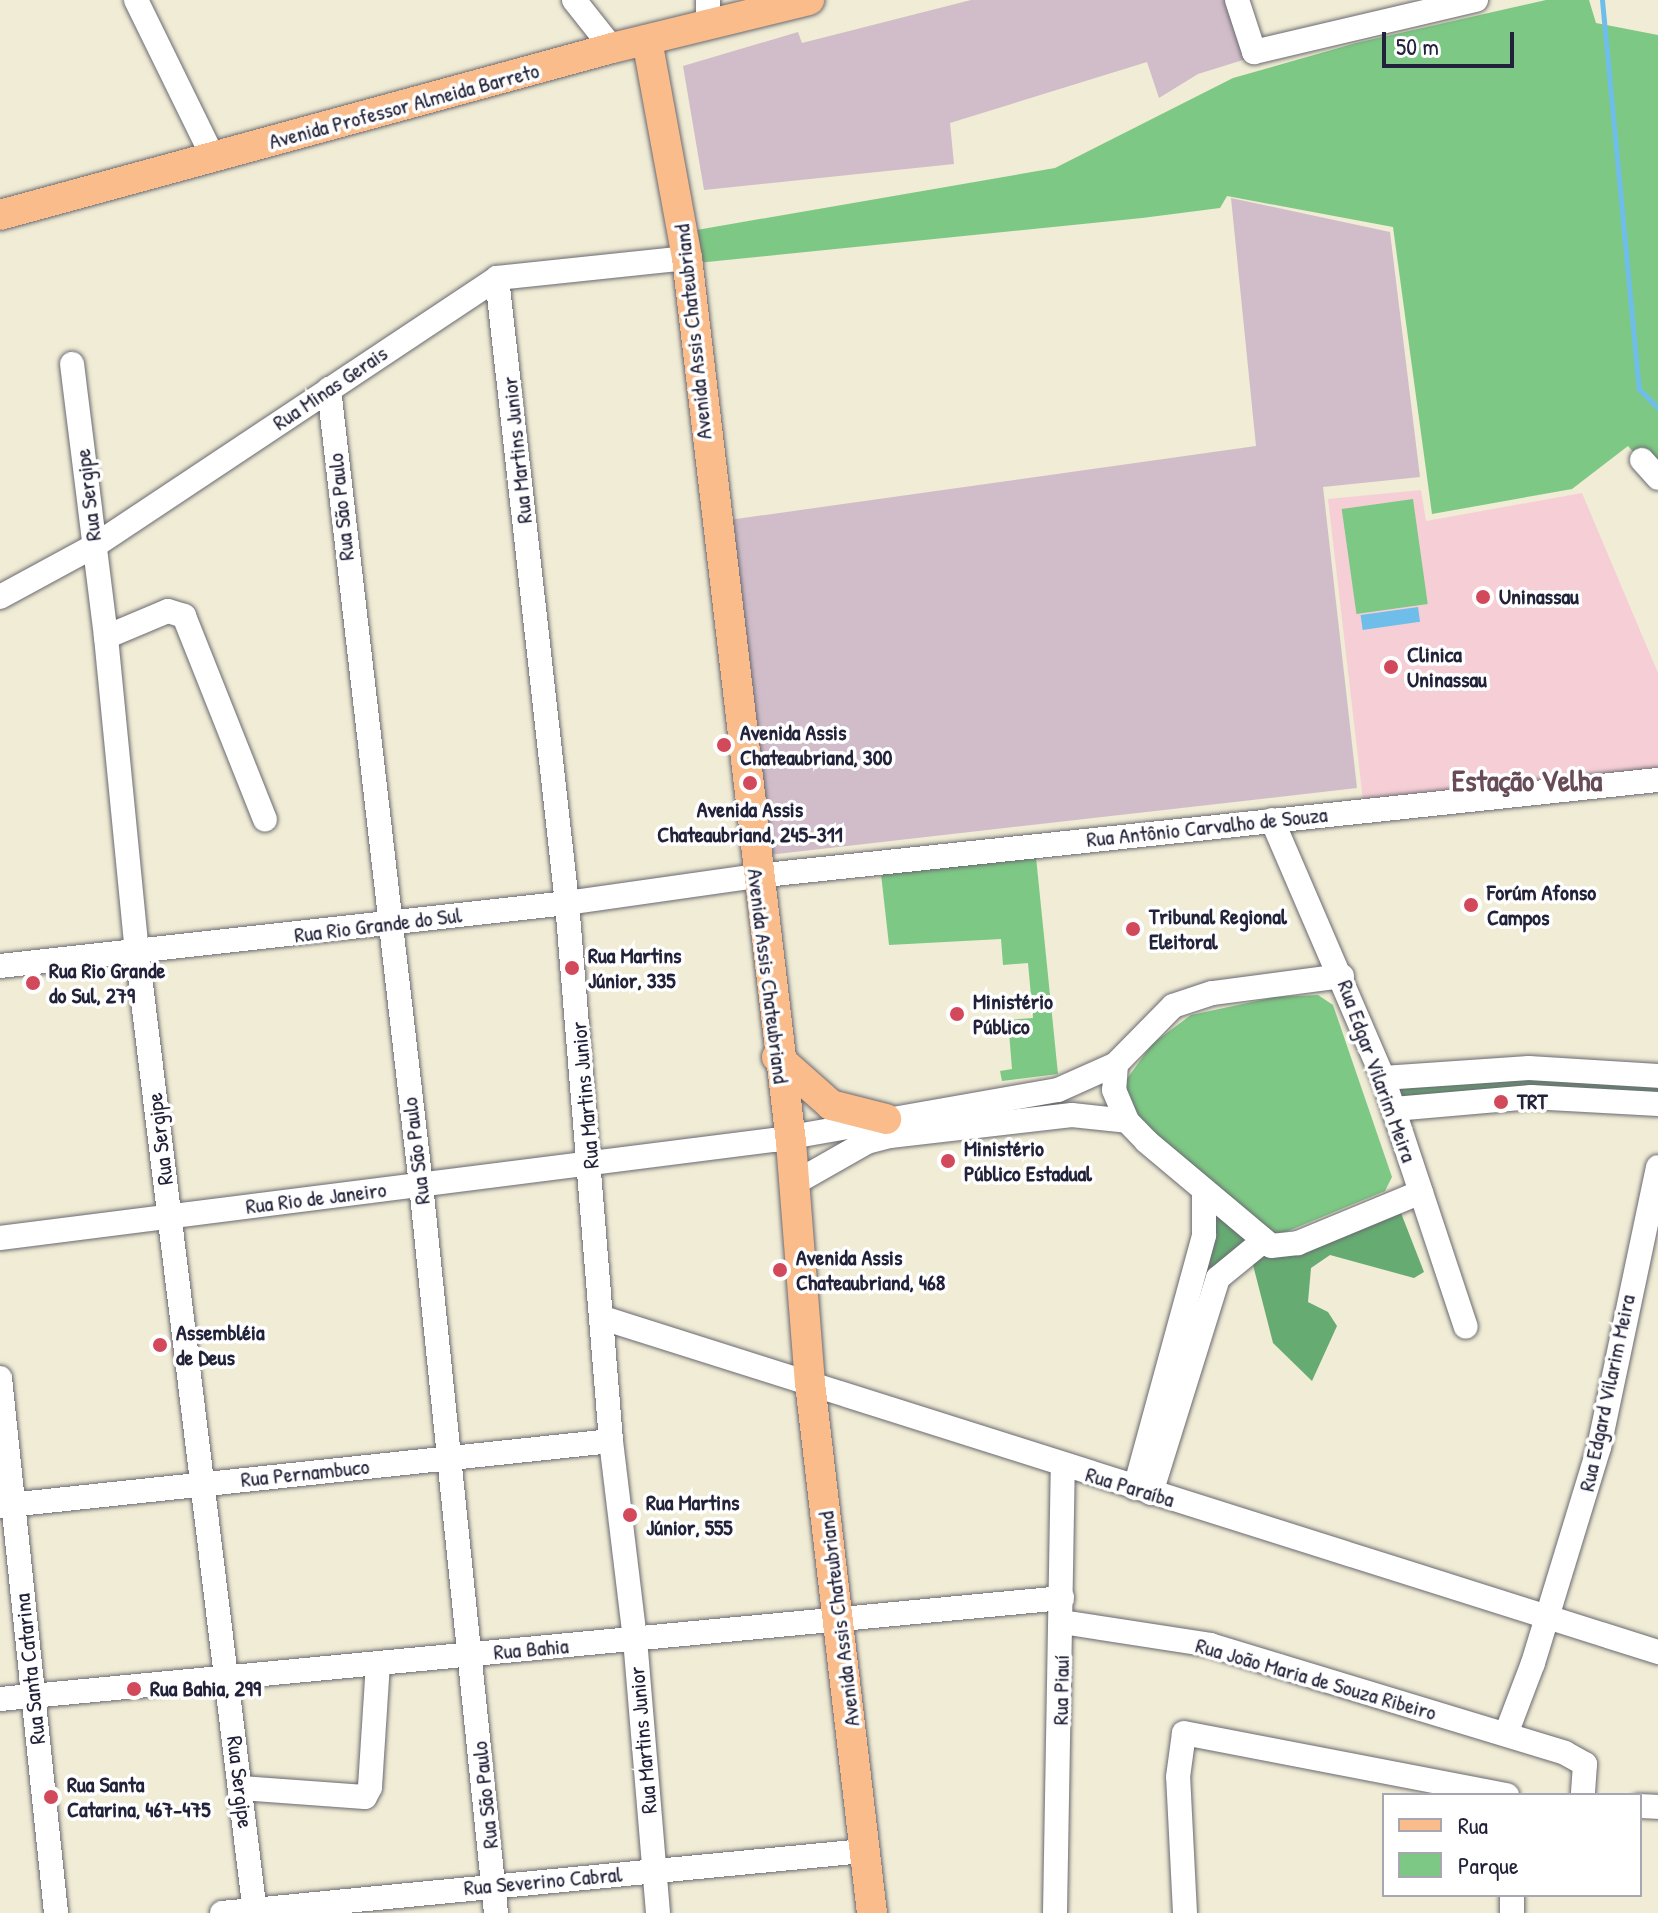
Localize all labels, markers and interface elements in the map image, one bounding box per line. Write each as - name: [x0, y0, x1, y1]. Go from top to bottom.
- scale bar: [1386, 16, 1518, 66]
- text: 50 m: [1396, 30, 1439, 62]
- street label: Avenida Professor Almeida Barreto: [266, 57, 542, 155]
- street label: Avenida Assis Chateubriand: [669, 223, 717, 441]
- street label: Rua Minas Gerais: [268, 340, 392, 436]
- street label: Rua Martins Junior: [496, 375, 538, 525]
- street label: Rua Sergipe: [69, 447, 107, 543]
- street label: Rua São Paulo: [322, 452, 360, 562]
- place label: Uninassau: [1499, 584, 1579, 610]
- marker: Uninassau: [1474, 588, 1492, 606]
- place label: Clinica Uninassau: [1407, 641, 1487, 692]
- marker: Clinica Uninassau: [1382, 658, 1400, 676]
- place label: Avenida Assis Chateaubriand, 300: [740, 719, 892, 770]
- marker: Avenida Assis Chateaubriand, 300: [715, 736, 733, 754]
- district label: Estação Velha: [1452, 762, 1602, 798]
- marker: Avenida Assis Chateaubriand, 245-311: [741, 774, 759, 792]
- place label: Avenida Assis Chateaubriand, 245-311: [657, 796, 843, 848]
- street label: Rua Antônio Carvalho de Souza: [1085, 801, 1329, 853]
- street label: Avenida Assis Chateubriand: [742, 867, 794, 1085]
- place label: Forúm Afonso Campos: [1487, 879, 1596, 930]
- marker: Forúm Afonso Campos: [1462, 896, 1480, 914]
- street label: Rua Rio Grande do Sul: [293, 902, 463, 948]
- place label: Tribunal Regional Eleitoral: [1149, 903, 1287, 954]
- marker: Tribunal Regional Eleitoral: [1124, 920, 1142, 938]
- place label: Rua Martins Júnior, 335: [588, 942, 682, 994]
- place label: Rua Rio Grande do Sul, 279: [49, 957, 165, 1008]
- marker: Rua Martins Júnior, 335: [563, 959, 581, 977]
- marker: Rua Rio Grande do Sul, 279: [24, 974, 42, 992]
- street label: Rua Edgar Vilarim Meira: [1332, 976, 1422, 1166]
- place label: Ministério Público: [973, 988, 1053, 1040]
- marker: Ministério Público: [948, 1005, 966, 1023]
- street label: Rua Martins Junior: [565, 1020, 605, 1170]
- place label: TRT: [1517, 1089, 1548, 1115]
- street label: Rua Sergipe: [141, 1091, 179, 1187]
- marker: TRT: [1492, 1093, 1510, 1111]
- street label: Rua São Paulo: [396, 1096, 436, 1206]
- place label: Ministério Público Estadual: [964, 1135, 1092, 1186]
- marker: Ministério Público Estadual: [939, 1152, 957, 1170]
- street label: Rua Rio de Janeiro: [244, 1176, 388, 1220]
- place label: Avenida Assis Chateaubriand, 468: [796, 1244, 945, 1296]
- marker: Avenida Assis Chateaubriand, 468: [771, 1261, 789, 1279]
- street label: Rua Edgard Vilarim Meira: [1573, 1292, 1641, 1494]
- place label: Assembléia de Deus: [176, 1319, 265, 1370]
- marker: Assembléia de Deus: [151, 1336, 169, 1354]
- street label: Rua Pernambuco: [239, 1453, 371, 1493]
- street label: Rua Paraíba: [1082, 1461, 1178, 1513]
- place label: Rua Martins Júnior, 555: [646, 1489, 740, 1540]
- marker: Rua Martins Júnior, 555: [621, 1506, 639, 1524]
- street label: Avenida Assis Chateubriand: [813, 1510, 865, 1728]
- street label: Rua Santa Catarina: [9, 1592, 51, 1746]
- street label: Rua João Maria de Souza Ribeiro: [1193, 1632, 1439, 1726]
- street label: Rua Bahia: [492, 1633, 570, 1665]
- street label: Rua Piauí: [1047, 1655, 1075, 1725]
- street label: Rua Martins Junior: [623, 1665, 663, 1815]
- place label: Rua Bahia, 299: [150, 1676, 261, 1702]
- marker: Rua Bahia, 299: [125, 1680, 143, 1698]
- street label: Rua Sergipe: [221, 1734, 259, 1830]
- street label: Rua São Paulo: [466, 1740, 504, 1850]
- place label: Rua Santa Catarina, 467-475: [67, 1771, 211, 1822]
- marker: Rua Santa Catarina, 467-475: [42, 1788, 60, 1806]
- legend: [1382, 1793, 1642, 1897]
- text: Rua: [1458, 1809, 1488, 1841]
- text: Parque: [1458, 1849, 1518, 1881]
- street label: Rua Severino Cabral: [463, 1861, 623, 1901]

